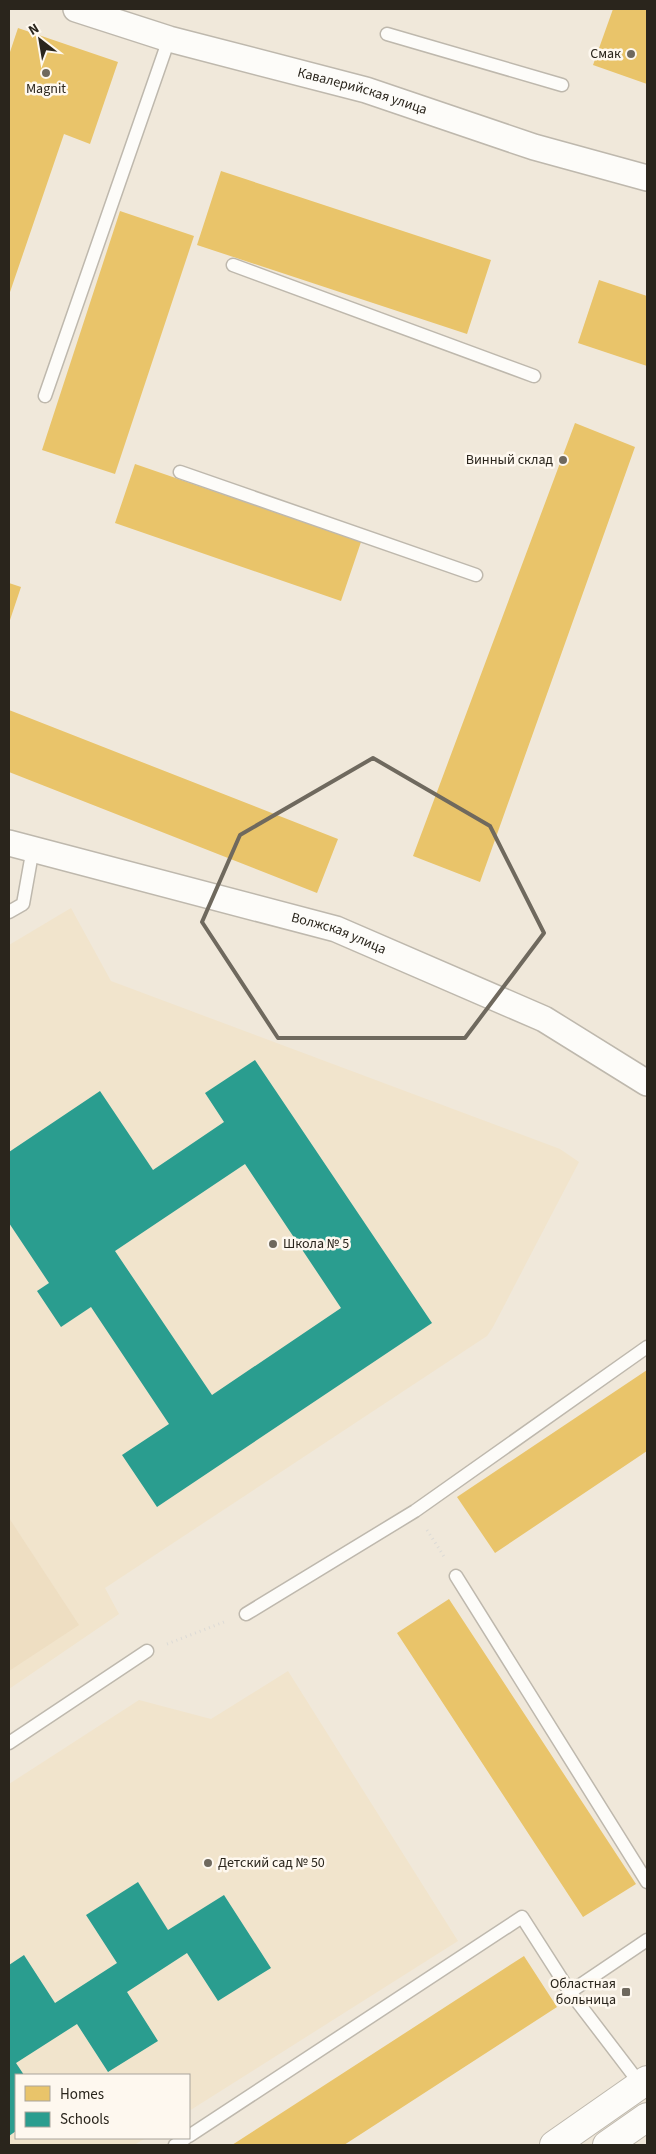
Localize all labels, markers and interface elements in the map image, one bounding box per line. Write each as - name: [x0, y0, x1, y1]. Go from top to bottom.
- north arrow: [15, 15, 65, 65]
- text: N: [25, 19, 43, 41]
- place label: Смак: [590, 44, 621, 64]
- marker: Смак: [625, 48, 637, 60]
- street label: Кавалерийская улица: [295, 63, 430, 120]
- marker: Magnit: [40, 67, 52, 79]
- place label: Magnit: [26, 79, 66, 99]
- place label: Винный склад: [466, 450, 554, 470]
- marker: Винный склад: [557, 454, 569, 466]
- street label: Волжская улица: [289, 908, 389, 960]
- place label: Школа № 5: [283, 1234, 349, 1254]
- marker: Школа № 5: [267, 1238, 279, 1250]
- place label: Детский сад № 50: [218, 1853, 325, 1873]
- marker: Детский сад № 50: [202, 1857, 214, 1869]
- place label: Областная больница: [550, 1974, 616, 2010]
- marker: Областная больница: [620, 1986, 632, 1998]
- legend: [15, 2074, 190, 2139]
- text: Homes: [60, 2084, 104, 2105]
- text: Schools: [60, 2109, 109, 2130]

